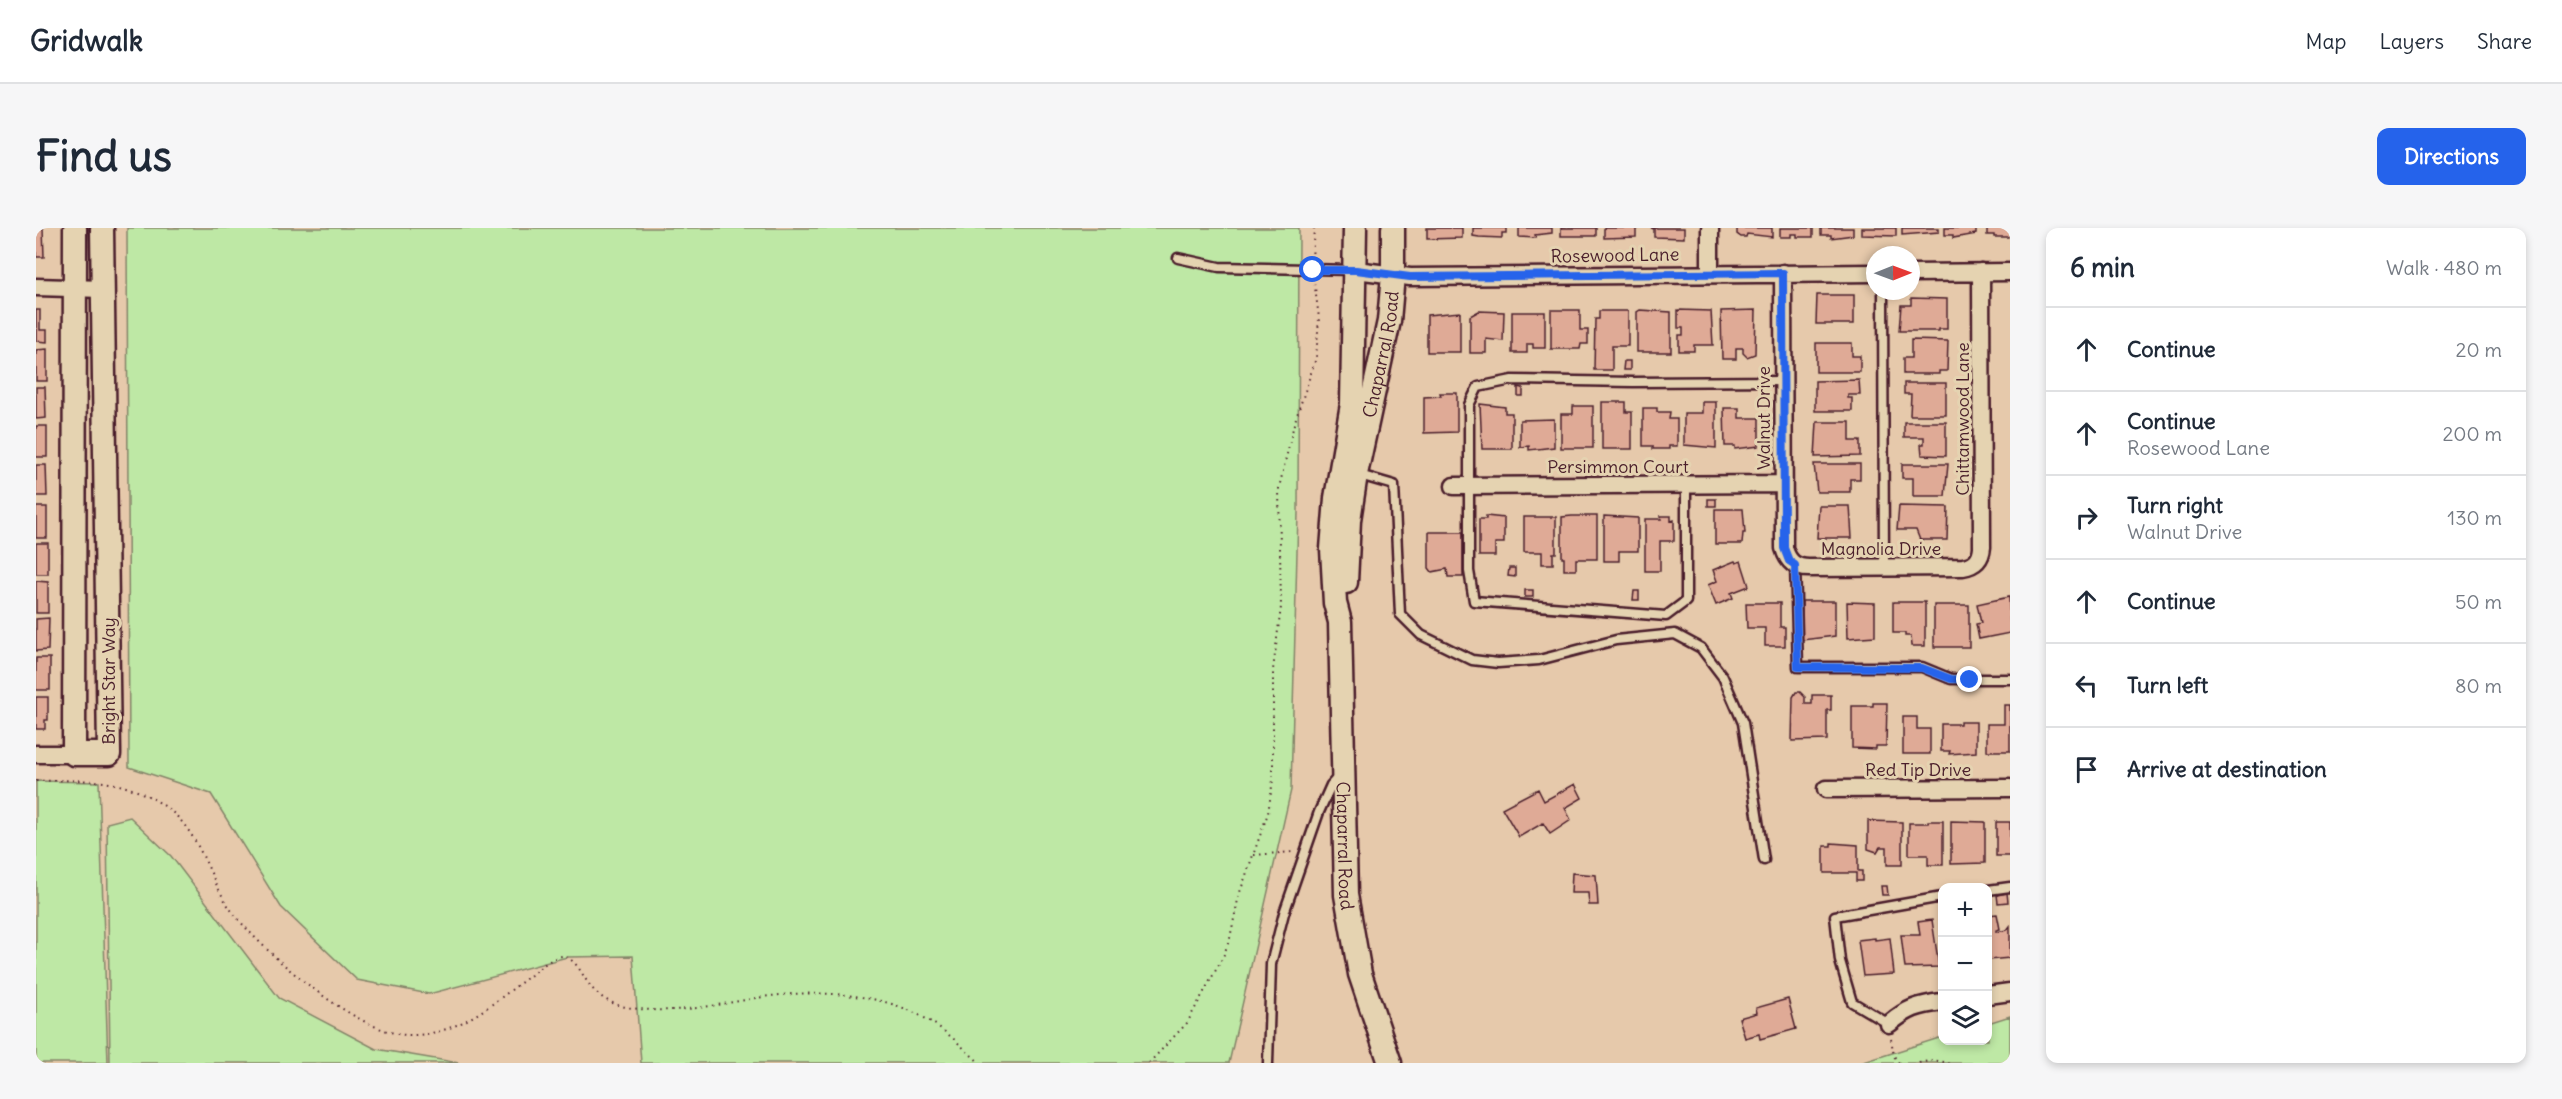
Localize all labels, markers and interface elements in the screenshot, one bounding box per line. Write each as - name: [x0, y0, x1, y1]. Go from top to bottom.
- text: Gridwalk: [30, 23, 143, 59]
- text: Map: [2306, 28, 2346, 55]
- text: Layers: [2379, 28, 2444, 55]
- text: Share: [2477, 28, 2532, 55]
- button: Directions: [2377, 128, 2526, 185]
- text: Find us: [36, 130, 172, 182]
- street label: Rosewood Lane: [1550, 242, 1680, 268]
- north arrow: [1866, 246, 1920, 300]
- text: 6 min: [2070, 251, 2135, 284]
- text: Walk · 480 m: [2386, 255, 2502, 280]
- route start: [1299, 256, 1325, 282]
- street label: Chaparral Road: [1357, 290, 1403, 420]
- icon: ahead: [2070, 333, 2103, 366]
- text: Continue: [2127, 335, 2216, 363]
- text: 20 m: [2456, 337, 2502, 362]
- street label: Chittamwood Lane: [1951, 342, 1974, 496]
- street label: Walnut Drive: [1752, 366, 1775, 470]
- text: Continue: [2127, 407, 2216, 435]
- icon: ahead: [2070, 417, 2103, 450]
- text: 200 m: [2442, 421, 2502, 446]
- text: Rosewood Lane: [2127, 435, 2270, 460]
- street label: Persimmon Court: [1547, 455, 1689, 478]
- text: Turn right: [2127, 491, 2223, 519]
- icon: right: [2070, 501, 2103, 534]
- text: 130 m: [2447, 505, 2502, 530]
- text: Walnut Drive: [2127, 519, 2242, 544]
- street label: Magnolia Drive: [1821, 537, 1941, 560]
- icon: ahead: [2070, 585, 2103, 618]
- text: Continue: [2127, 587, 2216, 615]
- text: 50 m: [2455, 589, 2502, 614]
- street label: Bright Star Way: [97, 617, 120, 745]
- route end: [1956, 666, 1982, 692]
- icon: left: [2070, 669, 2103, 702]
- text: Turn left: [2127, 671, 2208, 699]
- text: 80 m: [2455, 673, 2502, 698]
- icon: arrive: [2070, 753, 2103, 786]
- text: Arrive at destination: [2127, 755, 2327, 783]
- street label: Red Tip Drive: [1865, 758, 1971, 781]
- street label: Chaparral Road: [1332, 781, 1360, 912]
- map controls: [1938, 883, 1992, 1045]
- button: +: [1938, 883, 1992, 937]
- button: −: [1938, 937, 1992, 991]
- button: layers: [1938, 991, 1992, 1045]

